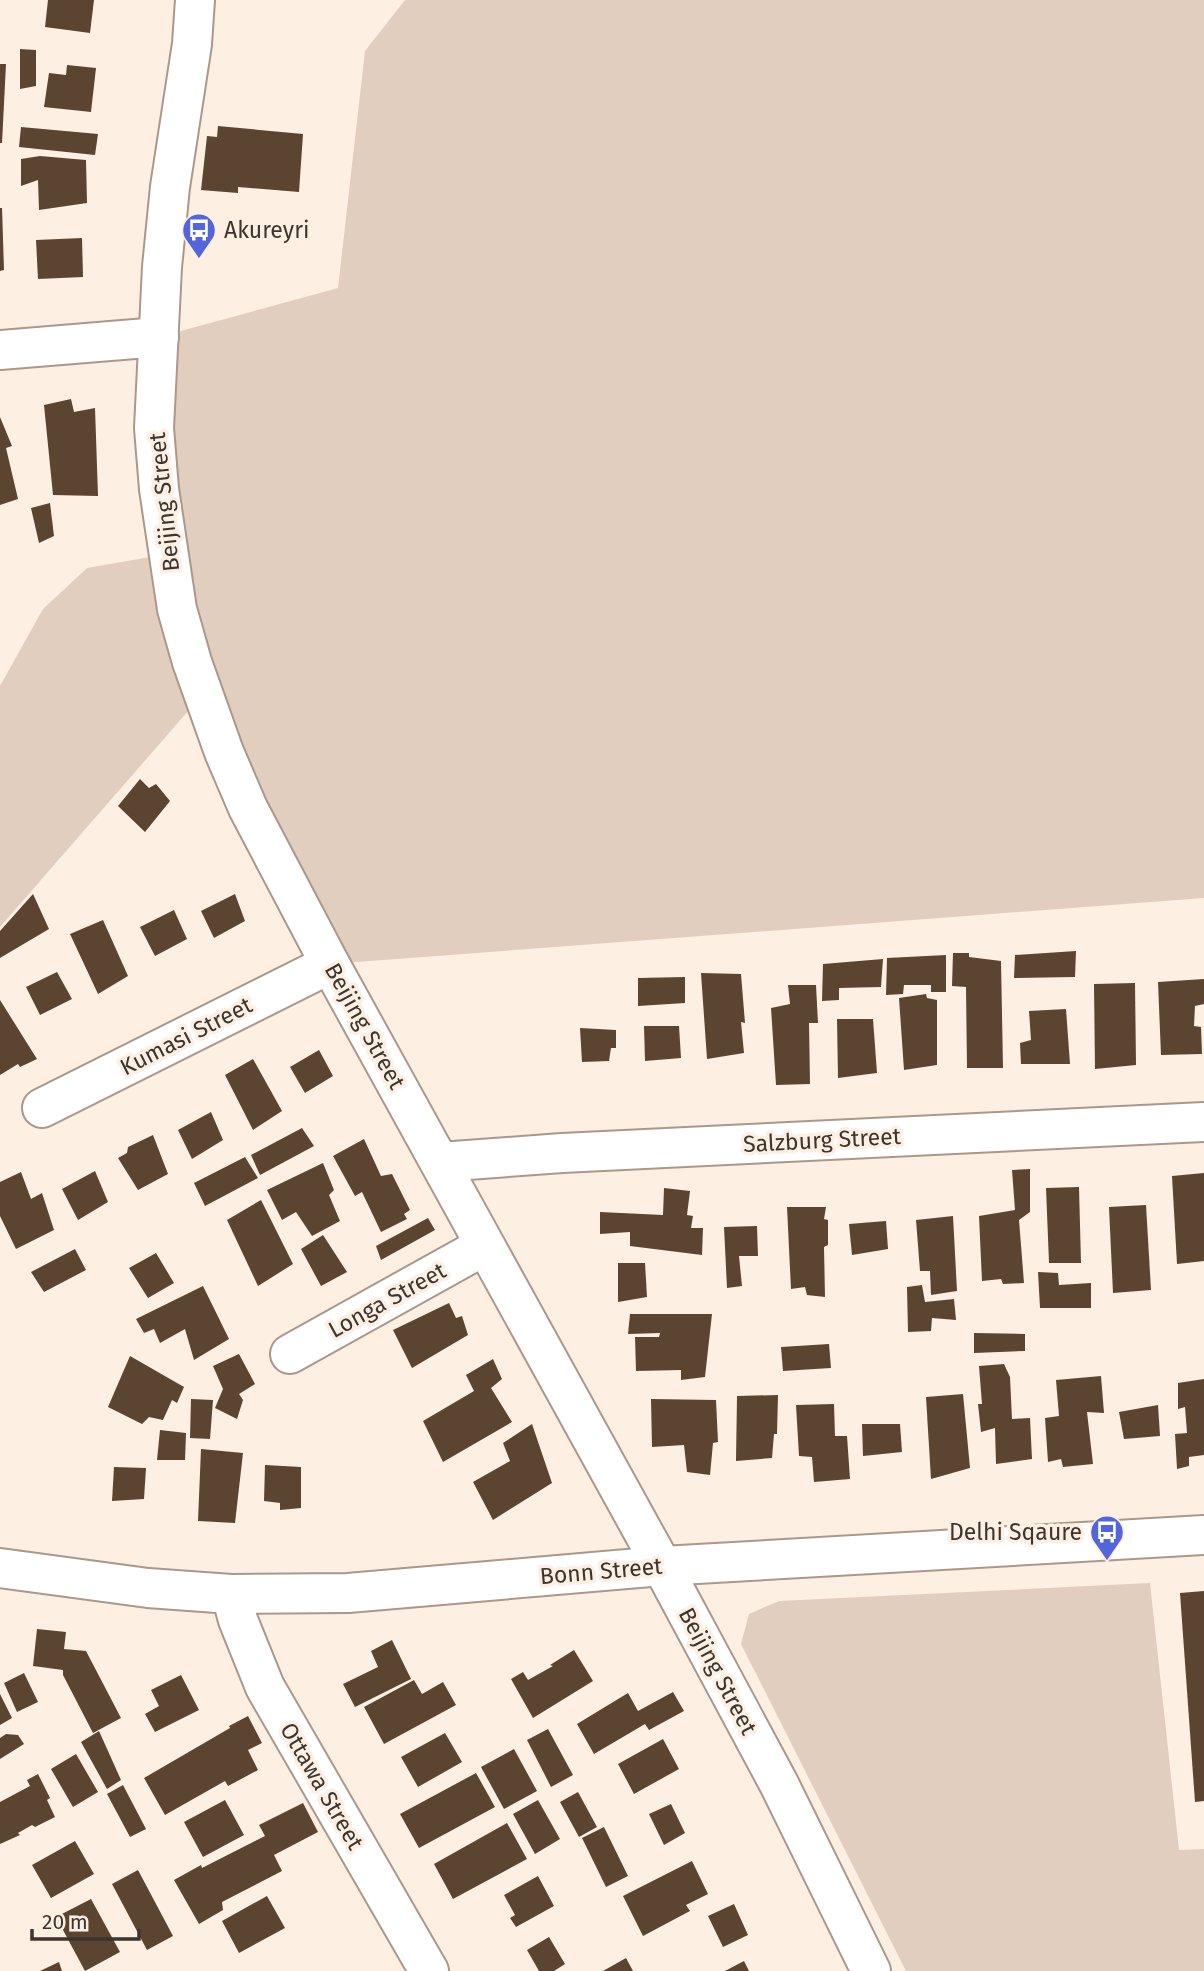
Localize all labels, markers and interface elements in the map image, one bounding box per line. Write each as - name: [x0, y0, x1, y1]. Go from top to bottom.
- bus stop icon: Akureyri: [180, 211, 218, 260]
- place label: Akureyri: [224, 216, 310, 244]
- street label: Beijing Street: [143, 430, 185, 573]
- street label: Beijing Street: [319, 958, 411, 1095]
- street label: Kumasi Street: [115, 990, 257, 1081]
- street label: Salzburg Street: [742, 1122, 902, 1158]
- street label: Longa Street: [323, 1256, 451, 1344]
- bus stop icon: Delhi Sqaure: [1088, 1513, 1126, 1562]
- place label: Delhi Sqaure: [949, 1518, 1082, 1546]
- street label: Bonn Street: [539, 1552, 664, 1590]
- street label: Beijing Street: [673, 1603, 764, 1740]
- street label: Ottawa Street: [274, 1718, 370, 1855]
- scale bar: [32, 1898, 138, 1942]
- text: 20 m: [42, 1909, 88, 1935]

